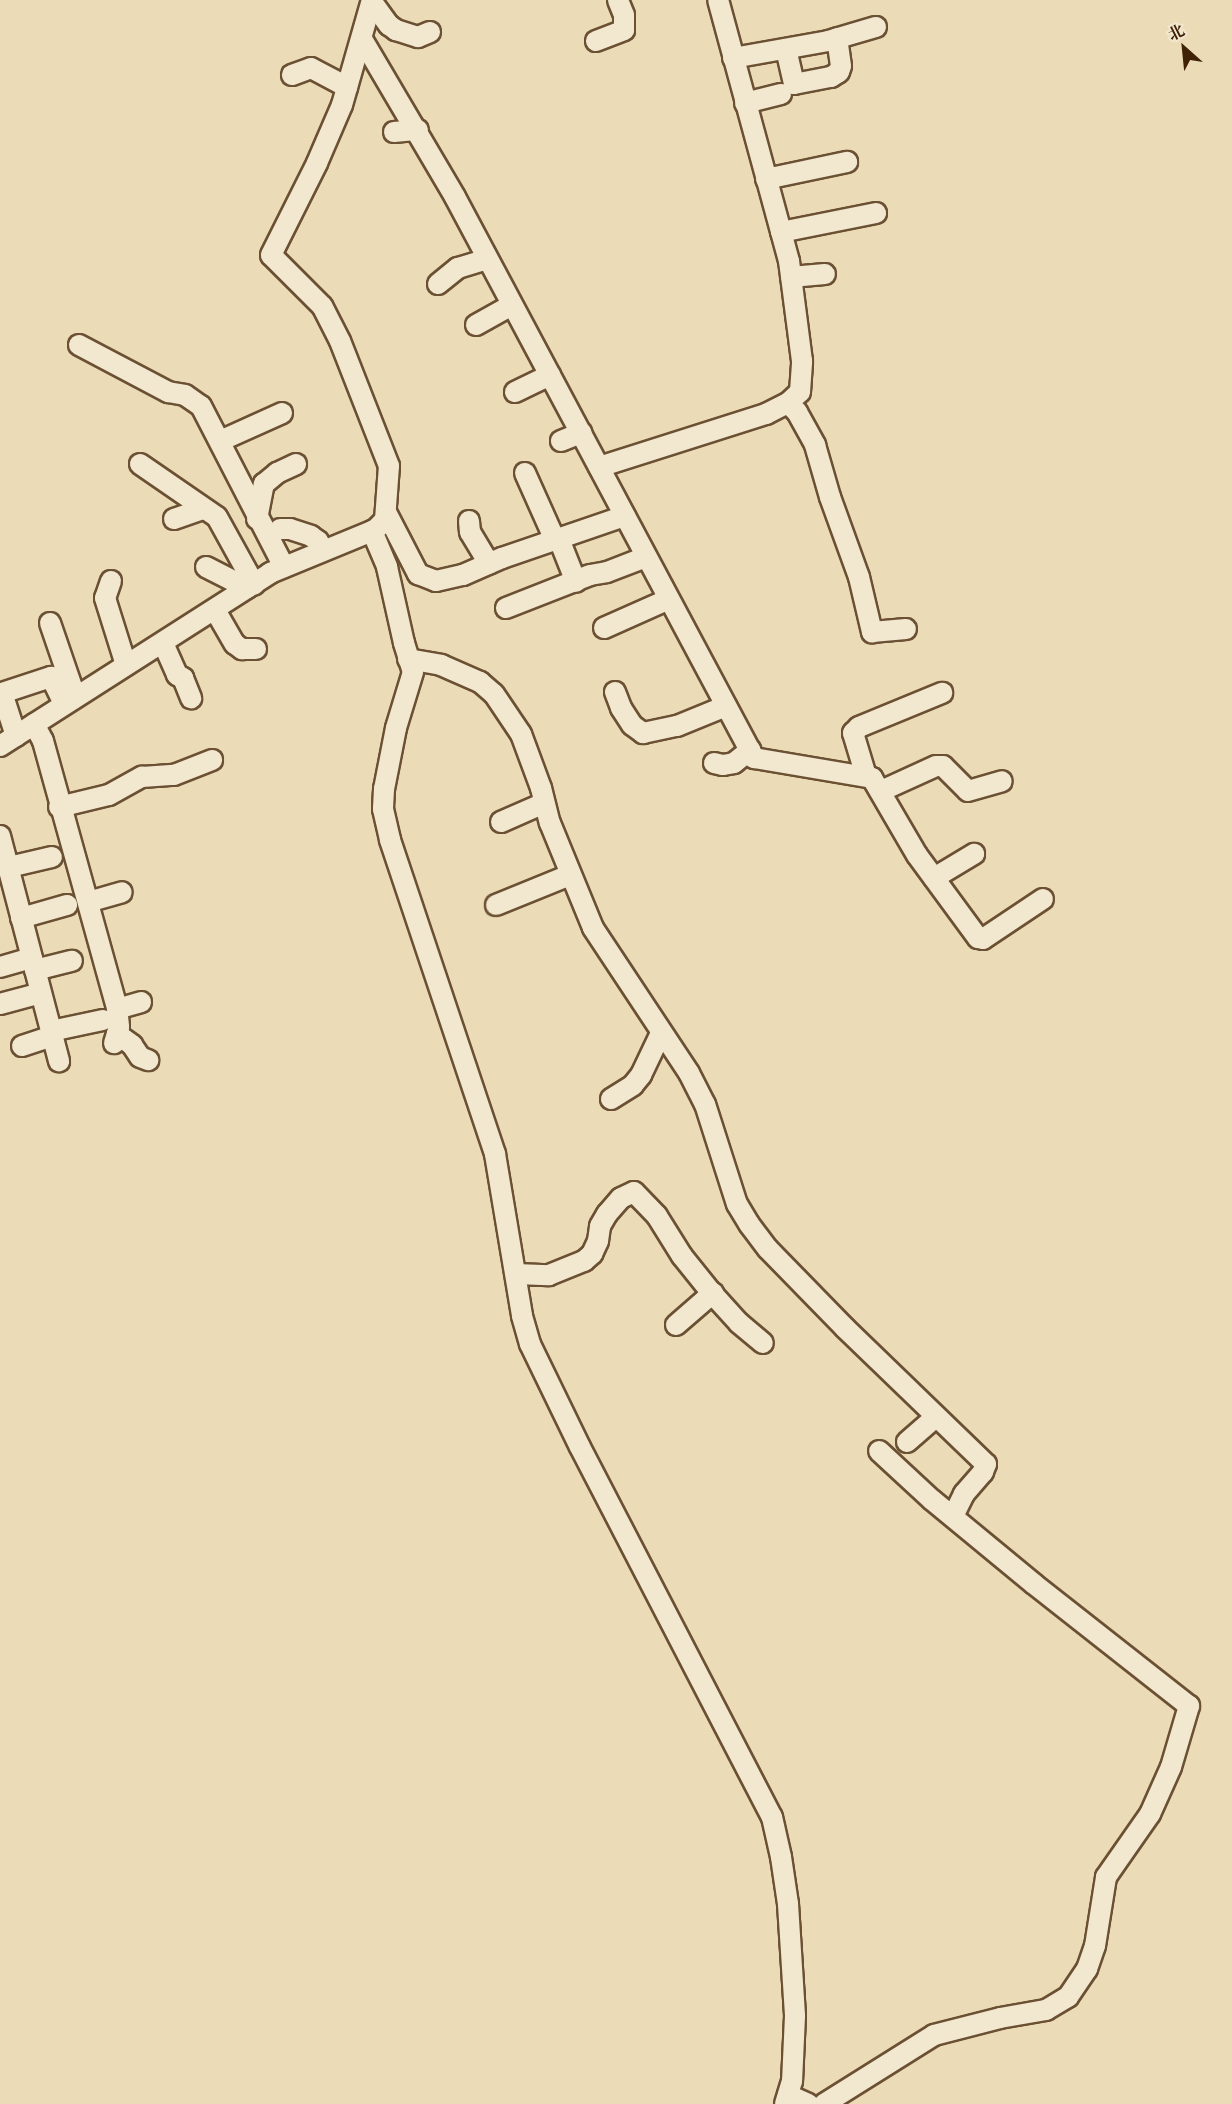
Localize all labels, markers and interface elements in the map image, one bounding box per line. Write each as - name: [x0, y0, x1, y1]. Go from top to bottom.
- north arrow: [1154, 18, 1214, 78]
- text: 北: [1163, 18, 1188, 46]

